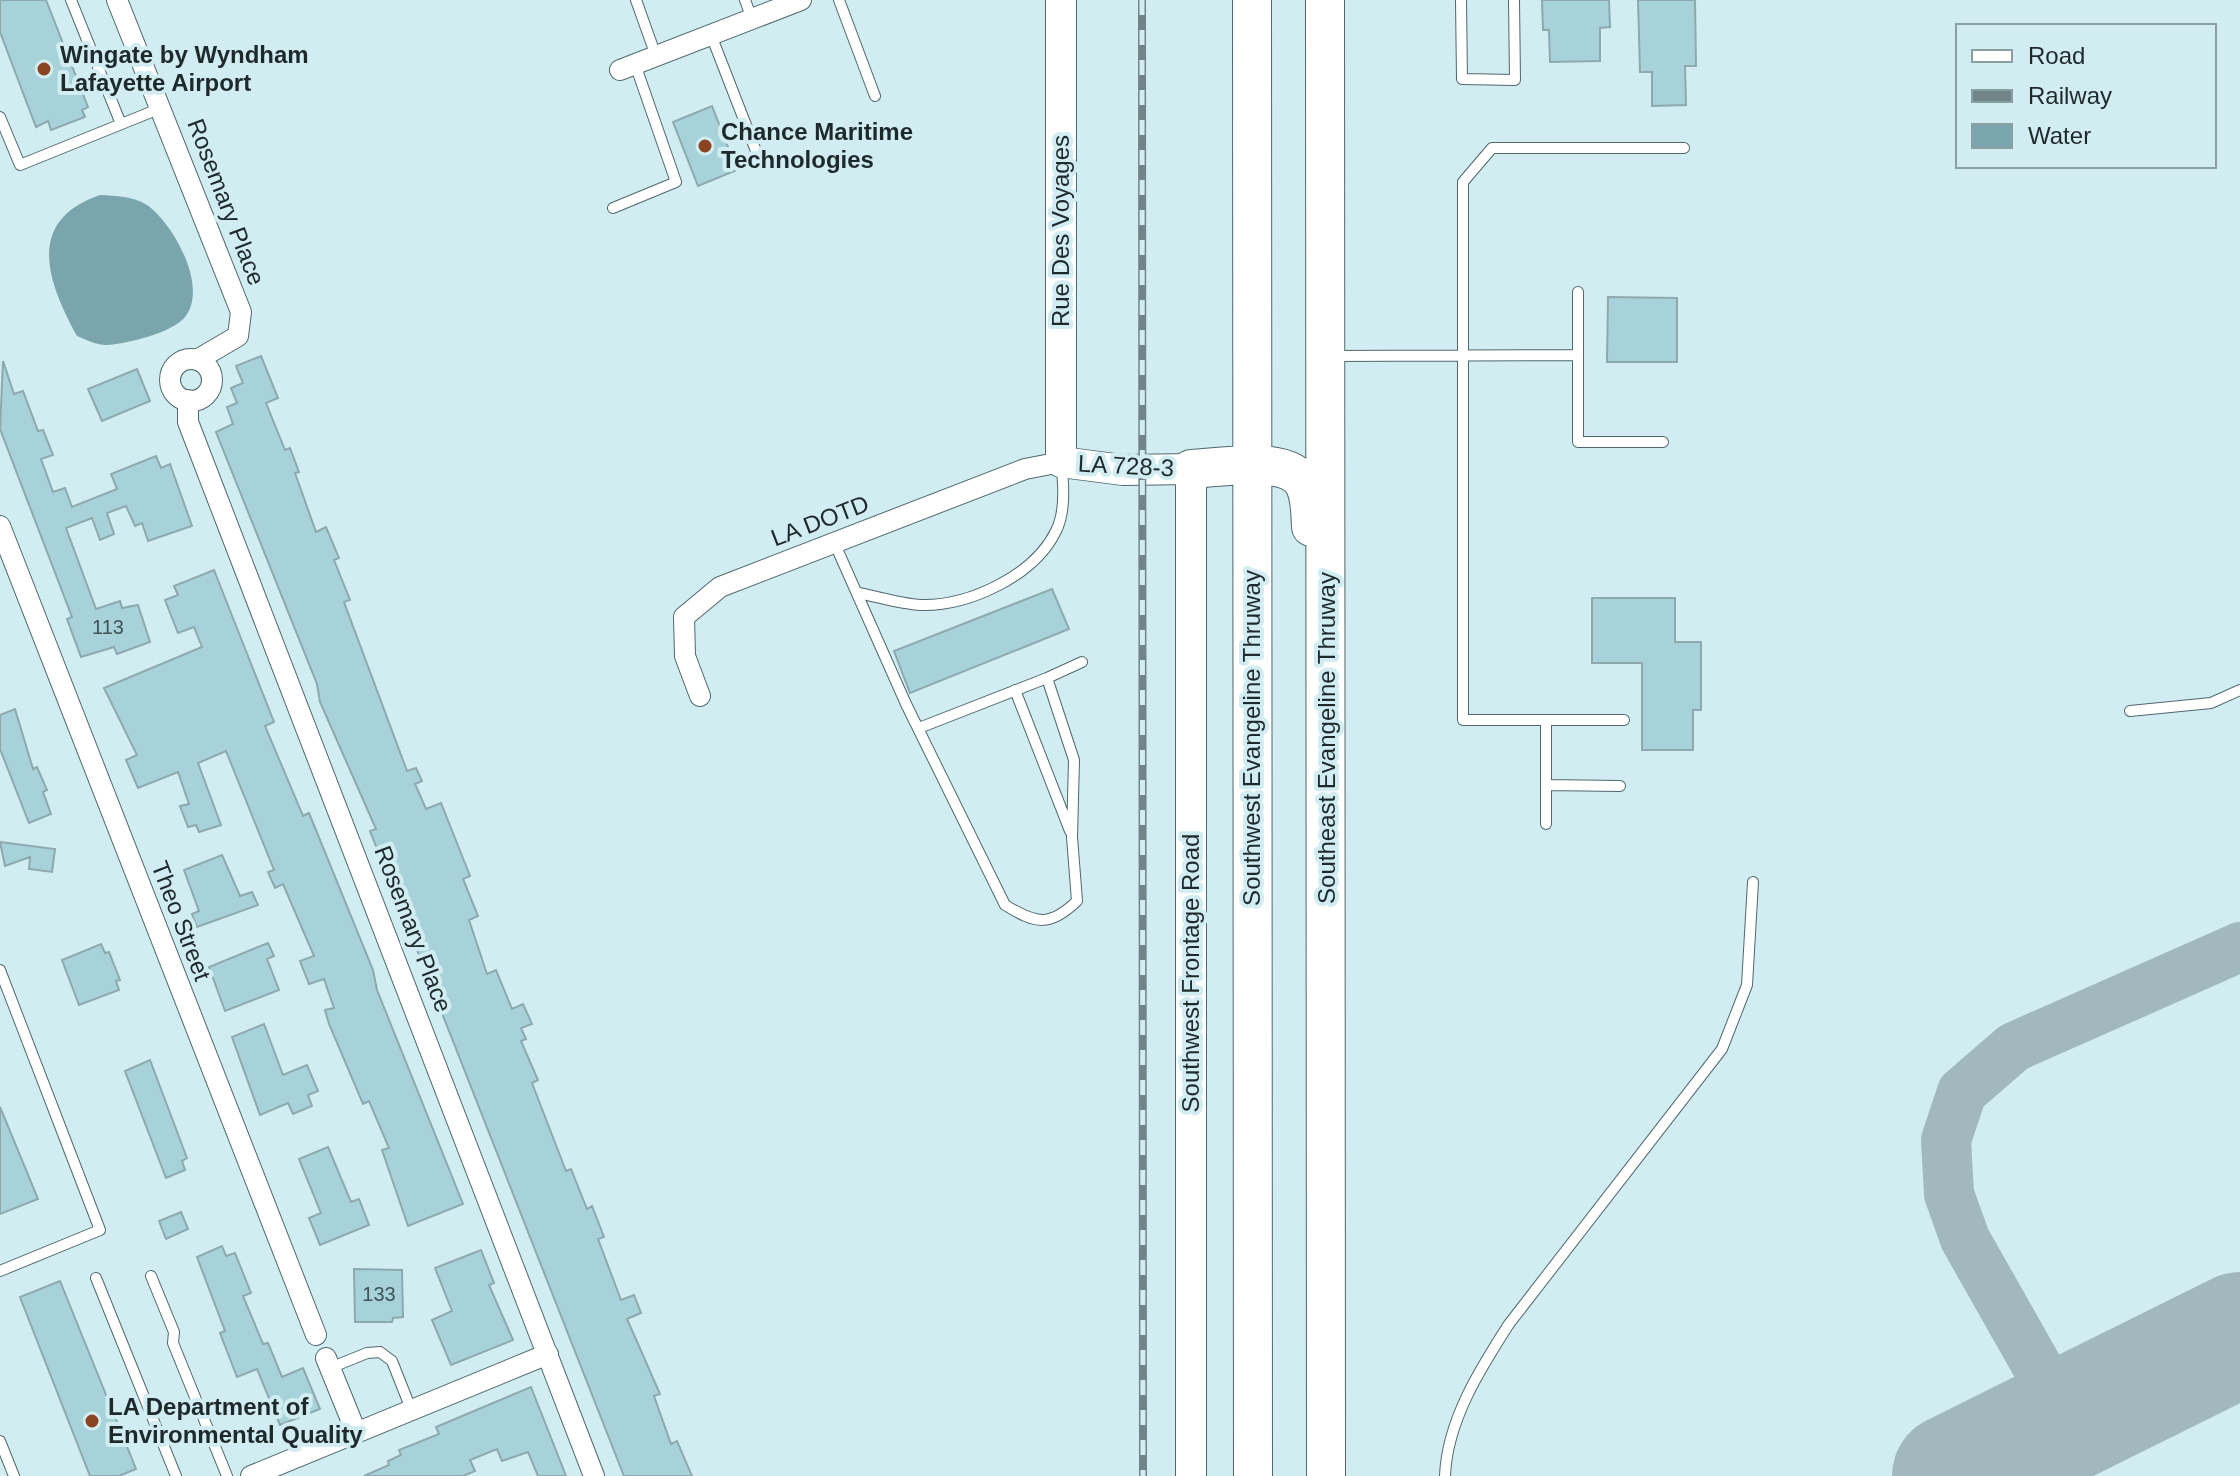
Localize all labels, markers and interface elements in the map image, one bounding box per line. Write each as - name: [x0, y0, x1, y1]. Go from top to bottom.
- legend: [1956, 24, 2216, 168]
- place label: Wingate by Wyndham Lafayette Airport: [60, 41, 309, 96]
- text: Road: [2028, 42, 2085, 69]
- marker: Wingate by Wyndham Lafayette Airport: [35, 60, 53, 78]
- text: Railway: [2028, 82, 2112, 109]
- street label: Rosemary Place: [182, 115, 271, 289]
- place label: Chance Maritime Technologies: [721, 118, 913, 173]
- text: Water: [2028, 122, 2091, 149]
- street label: Rue Des Voyages: [1047, 135, 1074, 327]
- marker: Chance Maritime Technologies: [696, 137, 714, 155]
- street label: LA 728-3: [1077, 450, 1175, 481]
- street label: LA DOTD: [767, 490, 873, 552]
- street label: Southwest Evangeline Thruway: [1238, 570, 1265, 906]
- street label: Southeast Evangeline Thruway: [1313, 572, 1340, 904]
- house number: 113: [92, 616, 124, 638]
- street label: Southwest Frontage Road: [1177, 834, 1204, 1112]
- street label: Rosemary Place: [369, 842, 458, 1016]
- street label: Theo Street: [146, 857, 217, 985]
- house number: 133: [362, 1283, 396, 1305]
- place label: LA Department of Environmental Quality: [108, 1393, 363, 1448]
- marker: LA Department of Environmental Quality: [83, 1412, 101, 1430]

